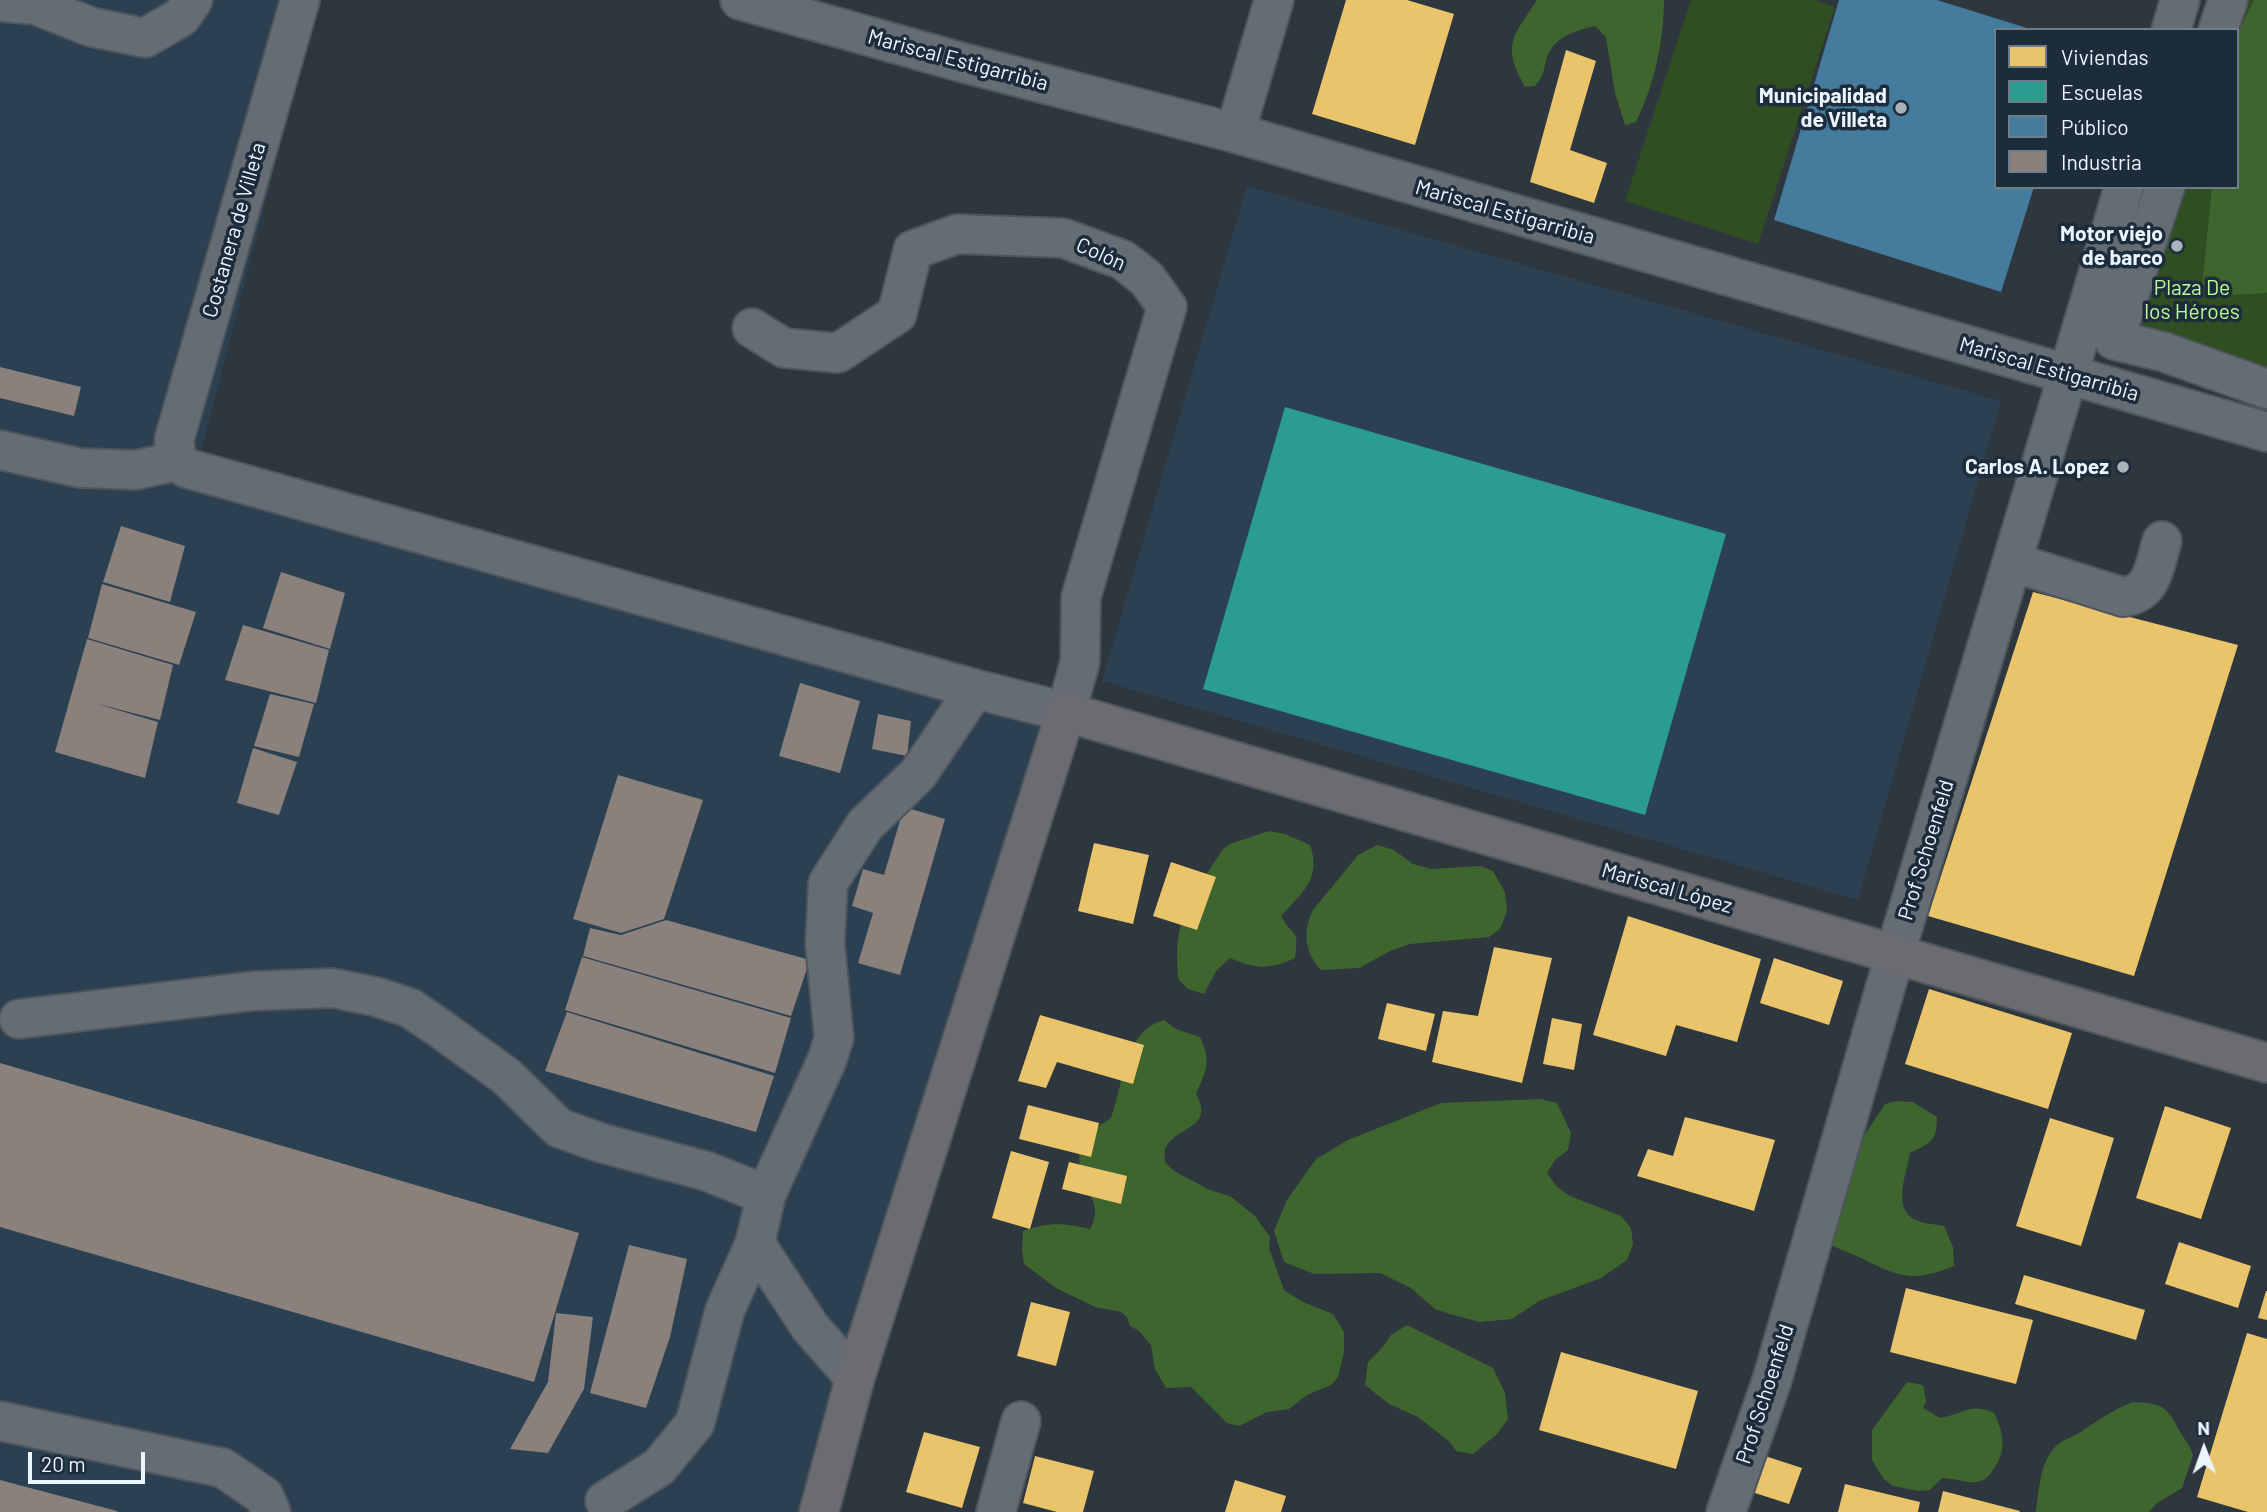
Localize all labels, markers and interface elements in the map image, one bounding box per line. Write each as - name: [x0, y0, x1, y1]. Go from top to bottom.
- street label: Mariscal Estigarribia: [865, 24, 1051, 96]
- legend: [1994, 28, 2239, 189]
- text: Viviendas: [2061, 44, 2149, 69]
- text: Escuelas: [2061, 79, 2143, 104]
- place label: Municipalidad de Villeta: [1759, 83, 1887, 133]
- marker: Municipalidad de Villeta: [1893, 100, 1909, 116]
- text: Público: [2061, 114, 2129, 139]
- street label: Costanera de Villeta: [197, 139, 271, 321]
- text: Industria: [2061, 149, 2142, 174]
- street label: Mariscal Estigarribia: [1412, 174, 1598, 250]
- place label: Motor viejo de barco: [2060, 221, 2163, 271]
- street label: Colón: [1072, 232, 1130, 276]
- marker: Motor viejo de barco: [2169, 238, 2185, 254]
- park label: Plaza De los Héroes: [2144, 275, 2240, 325]
- street label: Mariscal Estigarribia: [1956, 331, 2142, 407]
- place label: Carlos A. Lopez: [1965, 454, 2109, 480]
- marker: Carlos A. Lopez: [2115, 459, 2131, 475]
- street label: Prof Schoenfeld: [1893, 777, 1959, 923]
- street label: Mariscal López: [1599, 857, 1735, 919]
- street label: Prof Schoenfeld: [1731, 1321, 1799, 1467]
- north arrow: [2169, 1414, 2239, 1484]
- text: N: [2197, 1416, 2210, 1439]
- scale bar: [32, 1438, 149, 1482]
- text: 20 m: [41, 1451, 86, 1476]

